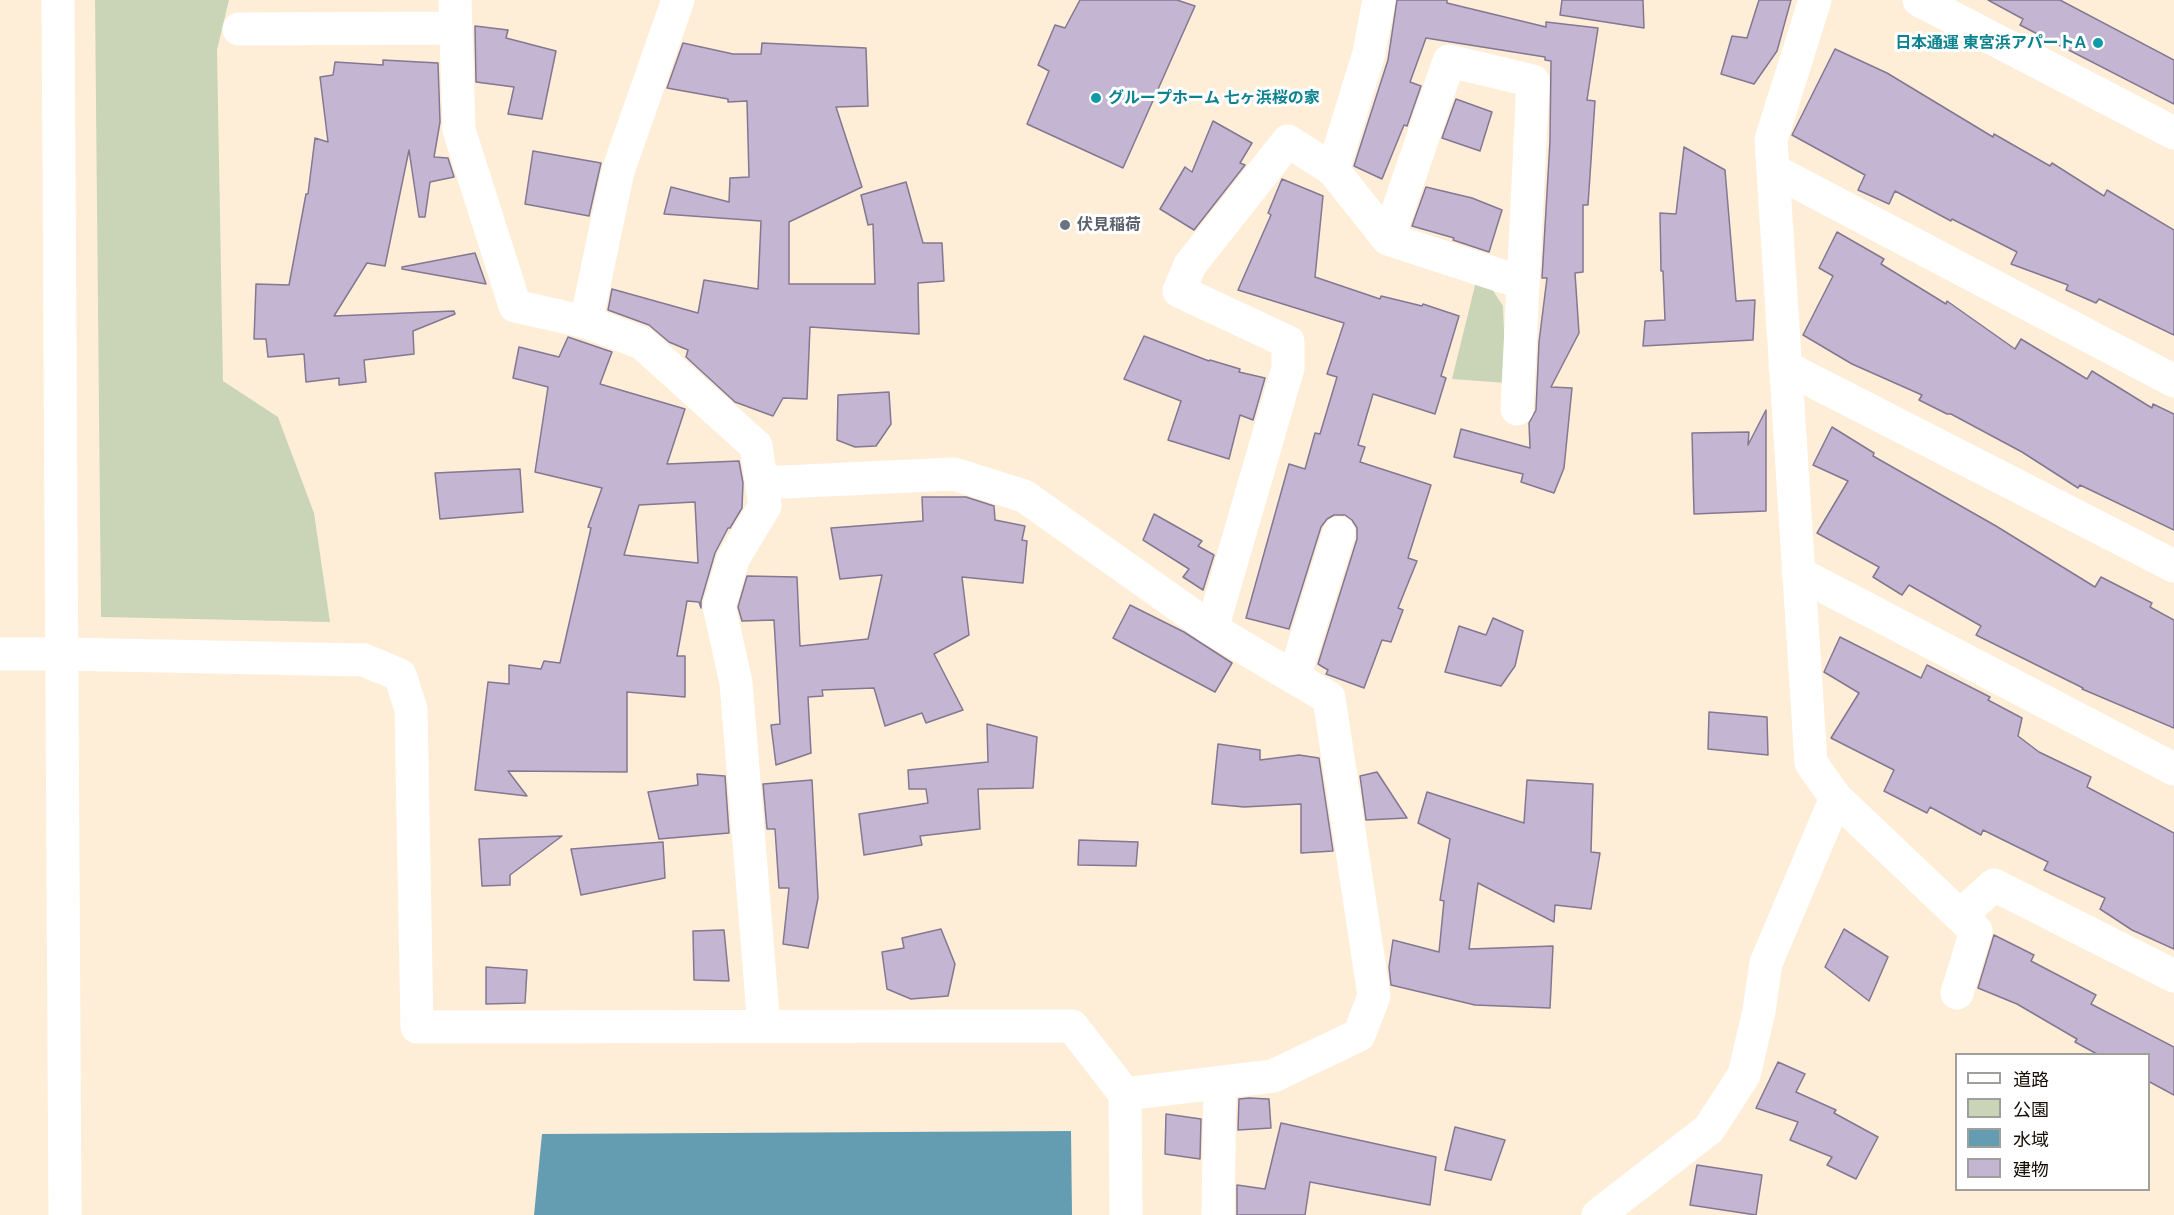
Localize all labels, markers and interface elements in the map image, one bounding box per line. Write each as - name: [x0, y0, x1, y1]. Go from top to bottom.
- place label: 日本通運 東宮浜アパートA: [1895, 33, 2086, 53]
- marker: 日本通運 東宮浜アパートA: [2091, 36, 2105, 50]
- place label: グループホーム 七ヶ浜桜の家: [1108, 88, 1320, 108]
- marker: グループホーム 七ヶ浜桜の家: [1089, 91, 1103, 105]
- place label: 伏見稲荷: [1077, 215, 1141, 235]
- marker: 伏見稲荷: [1058, 218, 1072, 232]
- legend: [1955, 1053, 2150, 1191]
- text: 道路: [2013, 1069, 2049, 1089]
- text: 公園: [2013, 1099, 2049, 1119]
- text: 水域: [2013, 1129, 2049, 1149]
- text: 建物: [2013, 1159, 2049, 1179]

